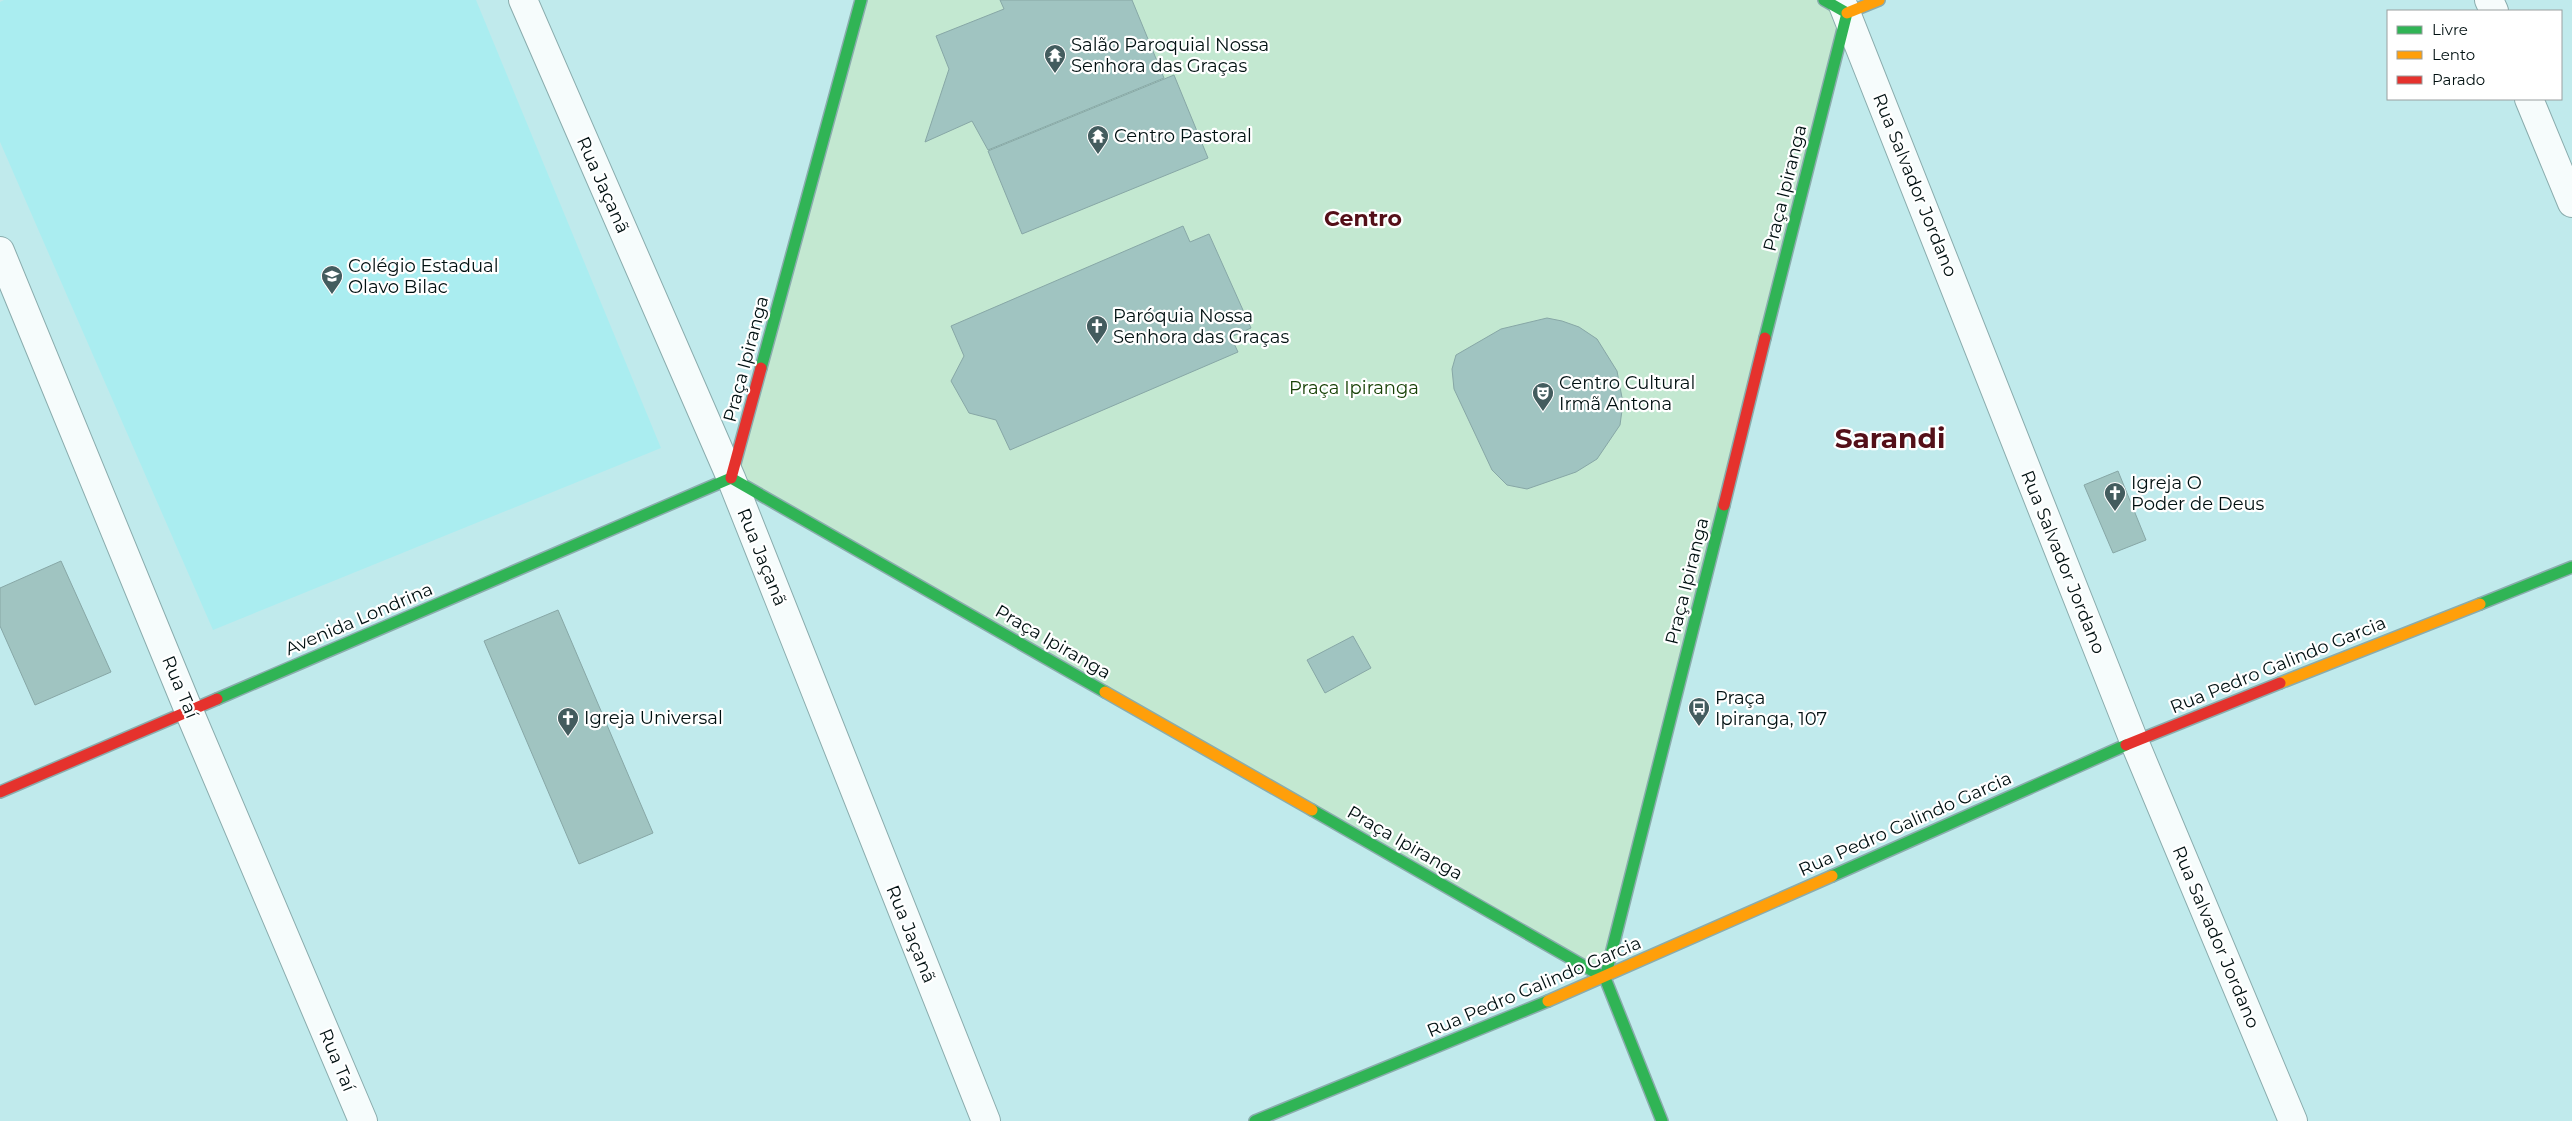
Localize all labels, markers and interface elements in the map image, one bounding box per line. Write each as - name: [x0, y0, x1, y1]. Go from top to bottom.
- legend: [2387, 10, 2562, 100]
- text: Livre: [2432, 20, 2468, 39]
- place label: Salão Paroquial Nossa Senhora das Graças: [1071, 34, 1269, 77]
- temple icon: Salão Paroquial Nossa Senhora das Graças: [1043, 43, 1067, 74]
- text: Lento: [2432, 45, 2475, 64]
- text: Parado: [2432, 70, 2485, 89]
- street label: Rua Salvador Jordano: [1868, 90, 1962, 280]
- street label: Praça Ipiranga: [1759, 122, 1811, 254]
- temple icon: Centro Pastoral: [1086, 124, 1110, 155]
- place label: Centro Pastoral: [1114, 125, 1252, 147]
- street label: Rua Jaçanã: [572, 133, 634, 237]
- district label: Centro: [1324, 205, 1402, 232]
- place label: Colégio Estadual Olavo Bilac: [348, 255, 499, 298]
- school or university icon: Colégio Estadual Olavo Bilac: [320, 264, 344, 295]
- street label: Praça Ipiranga: [719, 293, 773, 425]
- place label: Paróquia Nossa Senhora das Graças: [1113, 305, 1289, 348]
- church icon: Paróquia Nossa Senhora das Graças: [1085, 314, 1109, 345]
- place label: Centro Cultural Irmã Antona: [1559, 372, 1695, 415]
- park label: Praça Ipiranga: [1289, 377, 1419, 399]
- theatre icon: Centro Cultural Irmã Antona: [1531, 381, 1555, 412]
- district label: Sarandi: [1835, 421, 1945, 455]
- street label: Rua Salvador Jordano: [2016, 467, 2110, 657]
- place label: Igreja O Poder de Deus: [2131, 472, 2265, 515]
- church icon: Igreja O Poder de Deus: [2103, 481, 2127, 512]
- street label: Rua Jaçanã: [732, 505, 792, 609]
- street label: Praça Ipiranga: [1661, 515, 1713, 647]
- street label: Avenida Londrina: [282, 578, 436, 660]
- street label: Praça Ipiranga: [991, 600, 1115, 684]
- street label: Rua Pedro Galindo Garcia: [2167, 612, 2389, 718]
- street label: Rua Taí: [157, 652, 203, 723]
- place label: Praça Ipiranga, 107: [1715, 687, 1827, 730]
- bus stop icon: Praça Ipiranga, 107: [1687, 696, 1711, 727]
- church icon: Igreja Universal: [556, 706, 580, 737]
- place label: Igreja Universal: [584, 707, 723, 729]
- street label: Rua Pedro Galindo Garcia: [1795, 767, 2015, 881]
- street label: Praça Ipiranga: [1343, 801, 1467, 885]
- street label: Rua Salvador Jordano: [2168, 842, 2264, 1032]
- street label: Rua Jaçanã: [881, 882, 941, 986]
- street label: Rua Pedro Galindo Garcia: [1423, 932, 1645, 1042]
- street label: Rua Taí: [314, 1025, 360, 1096]

